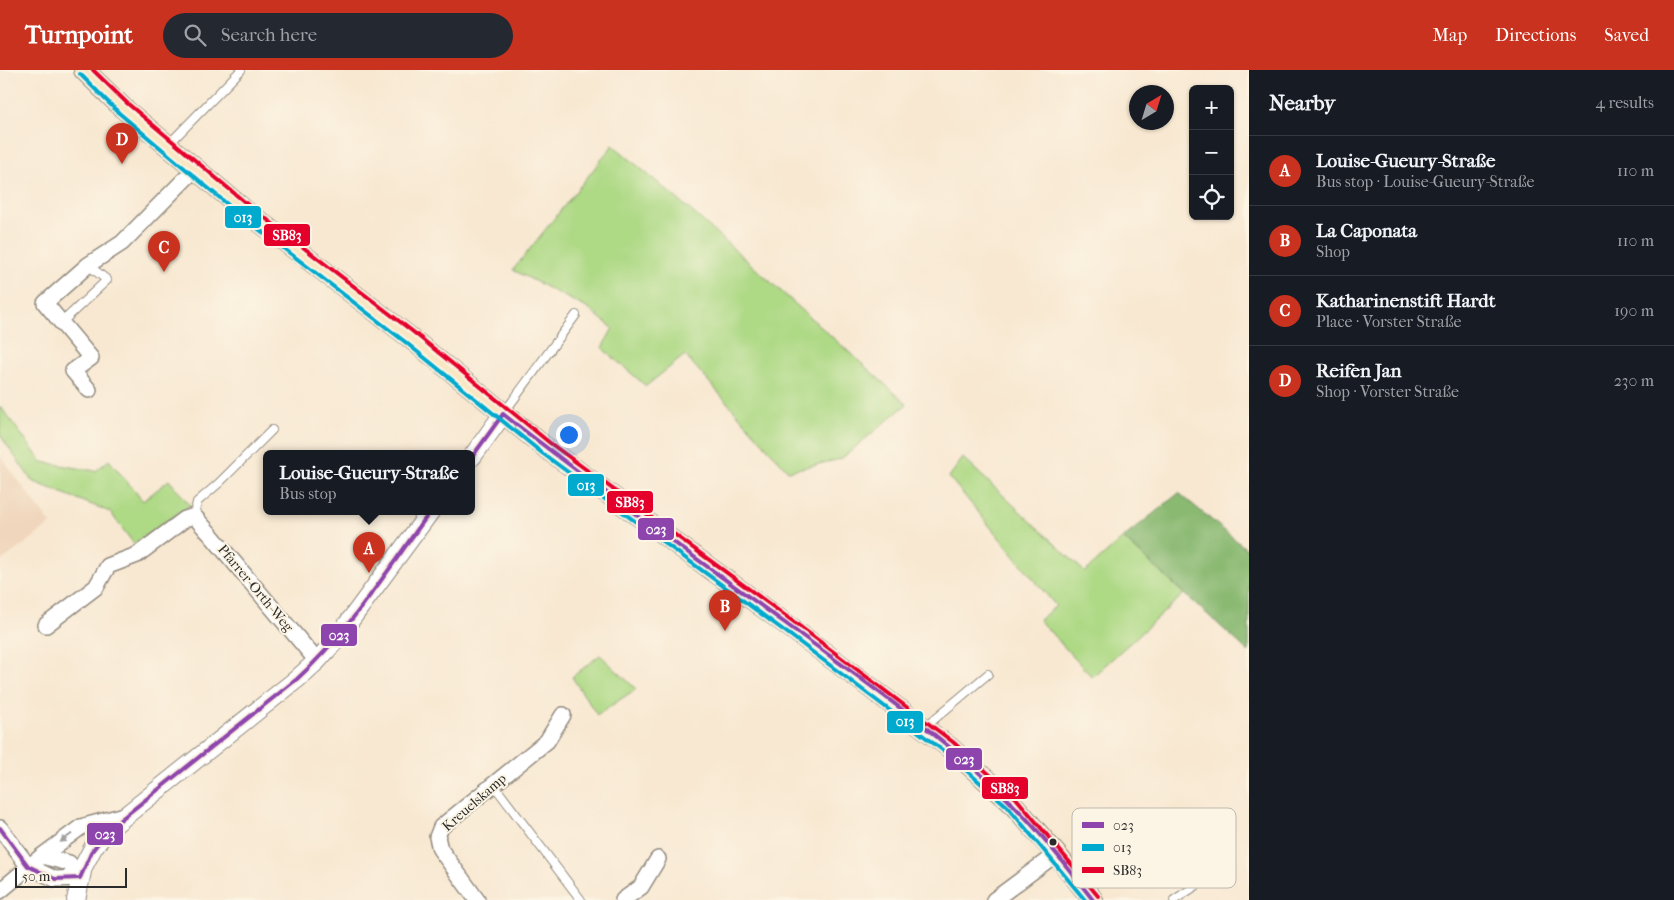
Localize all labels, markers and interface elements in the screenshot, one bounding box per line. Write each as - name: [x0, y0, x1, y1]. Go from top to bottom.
- search box: [163, 13, 513, 58]
- text: Turnpoint: [25, 21, 133, 49]
- icon: search: [181, 21, 209, 49]
- text: Search here: [221, 24, 317, 46]
- text: Map: [1433, 25, 1467, 46]
- text: Directions: [1495, 25, 1576, 46]
- text: Saved: [1604, 25, 1649, 46]
- north arrow: [1129, 85, 1174, 130]
- map controls: [1189, 85, 1234, 220]
- button: +: [1189, 85, 1234, 130]
- text: Nearby: [1269, 91, 1335, 115]
- text: 4 results: [1596, 93, 1654, 112]
- pin: D: [106, 123, 138, 164]
- button: −: [1189, 130, 1234, 175]
- text: Louise-Gueury-Straße: [1316, 150, 1495, 172]
- text: A: [1280, 161, 1290, 180]
- text: 110 m: [1617, 161, 1654, 180]
- text: Bus stop · Louise-Gueury-Straße: [1316, 172, 1534, 191]
- button: locate: [1189, 175, 1234, 220]
- line badge: 013: [224, 205, 262, 229]
- text: 013: [234, 209, 252, 226]
- text: La Caponata: [1316, 220, 1417, 242]
- line badge: SB83: [263, 223, 311, 247]
- text: SB83: [272, 227, 302, 244]
- pin: C: [148, 231, 180, 272]
- text: B: [1280, 231, 1290, 250]
- text: 110 m: [1617, 231, 1654, 250]
- text: Shop: [1316, 242, 1350, 261]
- text: Katharinenstift Hardt: [1316, 290, 1495, 312]
- text: C: [1280, 301, 1290, 320]
- text: 190 m: [1614, 301, 1654, 320]
- text: Place · Vorster Straße: [1316, 312, 1461, 331]
- text: Reifen Jan: [1316, 360, 1402, 382]
- text: D: [1279, 371, 1291, 390]
- text: 230 m: [1614, 371, 1654, 390]
- text: Shop · Vorster Straße: [1316, 382, 1459, 401]
- your location: [556, 422, 582, 448]
- popup: [263, 450, 475, 515]
- text: Louise-Gueury-Straße: [279, 462, 459, 484]
- line badge: 013: [567, 473, 605, 497]
- text: 013: [577, 477, 595, 494]
- text: Bus stop: [279, 484, 337, 503]
- line badge: SB83: [606, 490, 654, 514]
- text: SB83: [615, 494, 645, 511]
- line badge: 023: [637, 517, 675, 541]
- text: 023: [646, 521, 667, 538]
- pin: A: [353, 532, 385, 573]
- street label: Pfarrer-Orth-Weg: [214, 541, 297, 636]
- pin: B: [709, 590, 741, 631]
- line badge: 023: [320, 623, 358, 647]
- text: 023: [329, 627, 350, 644]
- line badge: 013: [886, 710, 924, 734]
- text: 013: [896, 713, 914, 730]
- line badge: 023: [945, 747, 983, 771]
- text: 023: [954, 751, 975, 768]
- street label: Kreuelskamp: [439, 770, 510, 835]
- line badge: SB83: [981, 776, 1029, 800]
- text: SB83: [990, 780, 1020, 797]
- legend: [1072, 808, 1236, 888]
- text: 023: [1113, 817, 1134, 834]
- line badge: 023: [86, 822, 124, 846]
- text: 023: [95, 826, 116, 843]
- one-way arrow: [59, 833, 73, 843]
- unlabelled marker: [1048, 837, 1058, 847]
- text: 013: [1113, 839, 1131, 856]
- text: SB83: [1113, 862, 1142, 879]
- scale bar: [15, 865, 128, 888]
- text: 50 m: [22, 868, 50, 885]

